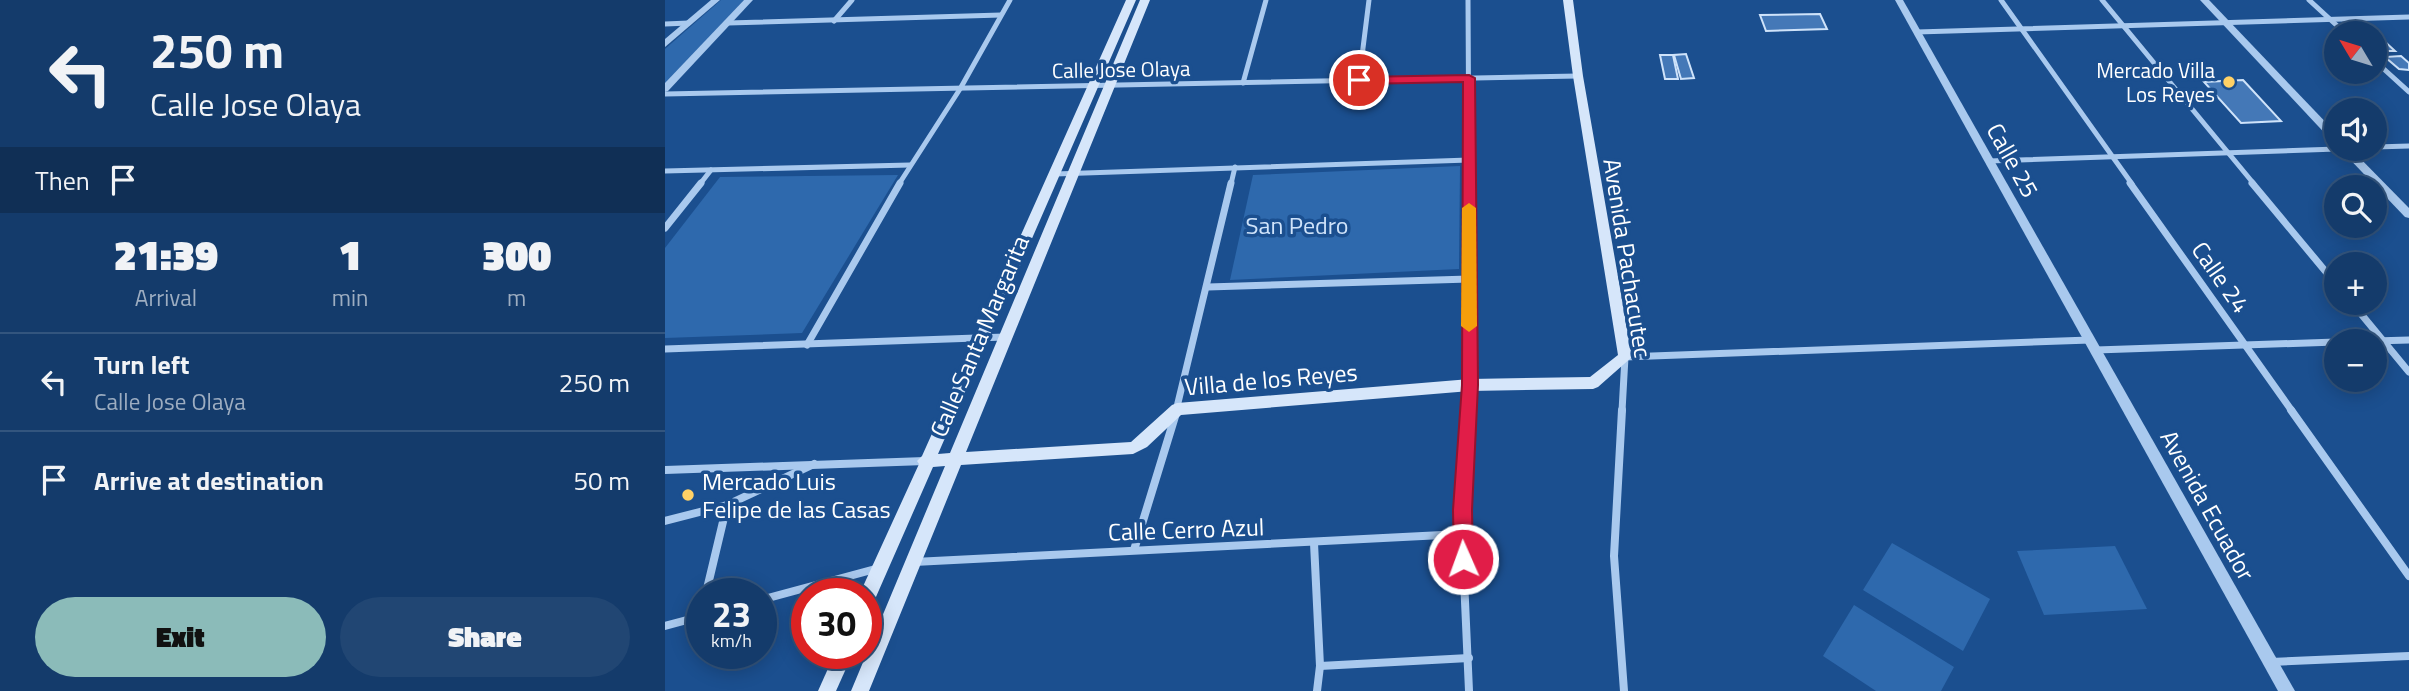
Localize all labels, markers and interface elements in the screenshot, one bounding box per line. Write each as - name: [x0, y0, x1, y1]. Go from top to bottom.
- text: 250 m: [150, 12, 284, 87]
- north arrow: [2324, 21, 2387, 84]
- map controls: [2324, 21, 2387, 392]
- icon: left: [35, 28, 126, 119]
- pin: [1329, 50, 1389, 110]
- street label: Calle Jose Olaya: [1051, 52, 1191, 86]
- place label: Mercado Villa Los Reyes: [2096, 54, 2215, 110]
- icon: arrive: [1340, 61, 1378, 99]
- marker: Mercado Villa Los Reyes: [2221, 74, 2237, 90]
- text: Calle Jose Olaya: [150, 80, 361, 128]
- button: sound: [2324, 98, 2387, 161]
- street label: Calle 25: [1978, 116, 2048, 204]
- street label: Avenida Pachacutec: [1594, 156, 1662, 360]
- text: Then: [35, 161, 90, 200]
- icon: arrive: [104, 161, 142, 199]
- button: search: [2324, 175, 2387, 238]
- park label: San Pedro: [1246, 207, 1348, 243]
- text: 21:39: [114, 222, 218, 286]
- text: 1: [339, 222, 362, 286]
- text: 300: [482, 222, 551, 286]
- street label: Calle Santa Margarita: [920, 230, 1038, 442]
- street label: Calle 24: [2183, 234, 2259, 320]
- button: +: [2324, 252, 2387, 315]
- text: Arrival: [135, 280, 197, 315]
- text: min: [332, 280, 368, 315]
- text: m: [507, 280, 526, 315]
- button: −: [2324, 329, 2387, 392]
- text: Turn left: [94, 345, 189, 384]
- street label: Villa de los Reyes: [1183, 354, 1359, 404]
- icon: left: [35, 363, 73, 401]
- text: 250 m: [559, 363, 630, 402]
- text: Calle Jose Olaya: [94, 384, 246, 419]
- street label: Avenida Ecuador: [2152, 423, 2264, 587]
- icon: arrive: [35, 461, 73, 499]
- text: Arrive at destination: [94, 461, 324, 500]
- text: 50 m: [573, 461, 630, 500]
- place label: Mercado Luis Felipe de las Casas: [702, 463, 891, 527]
- marker: Mercado Luis Felipe de las Casas: [680, 487, 696, 503]
- street label: Calle Cerro Azul: [1107, 508, 1265, 550]
- position arrow: [1426, 522, 1500, 596]
- speed limit sign: 30: [791, 578, 882, 669]
- text: 23: [712, 587, 751, 641]
- button: Exit: [35, 597, 326, 677]
- button: Share: [340, 597, 630, 677]
- text: km/h: [711, 627, 752, 654]

